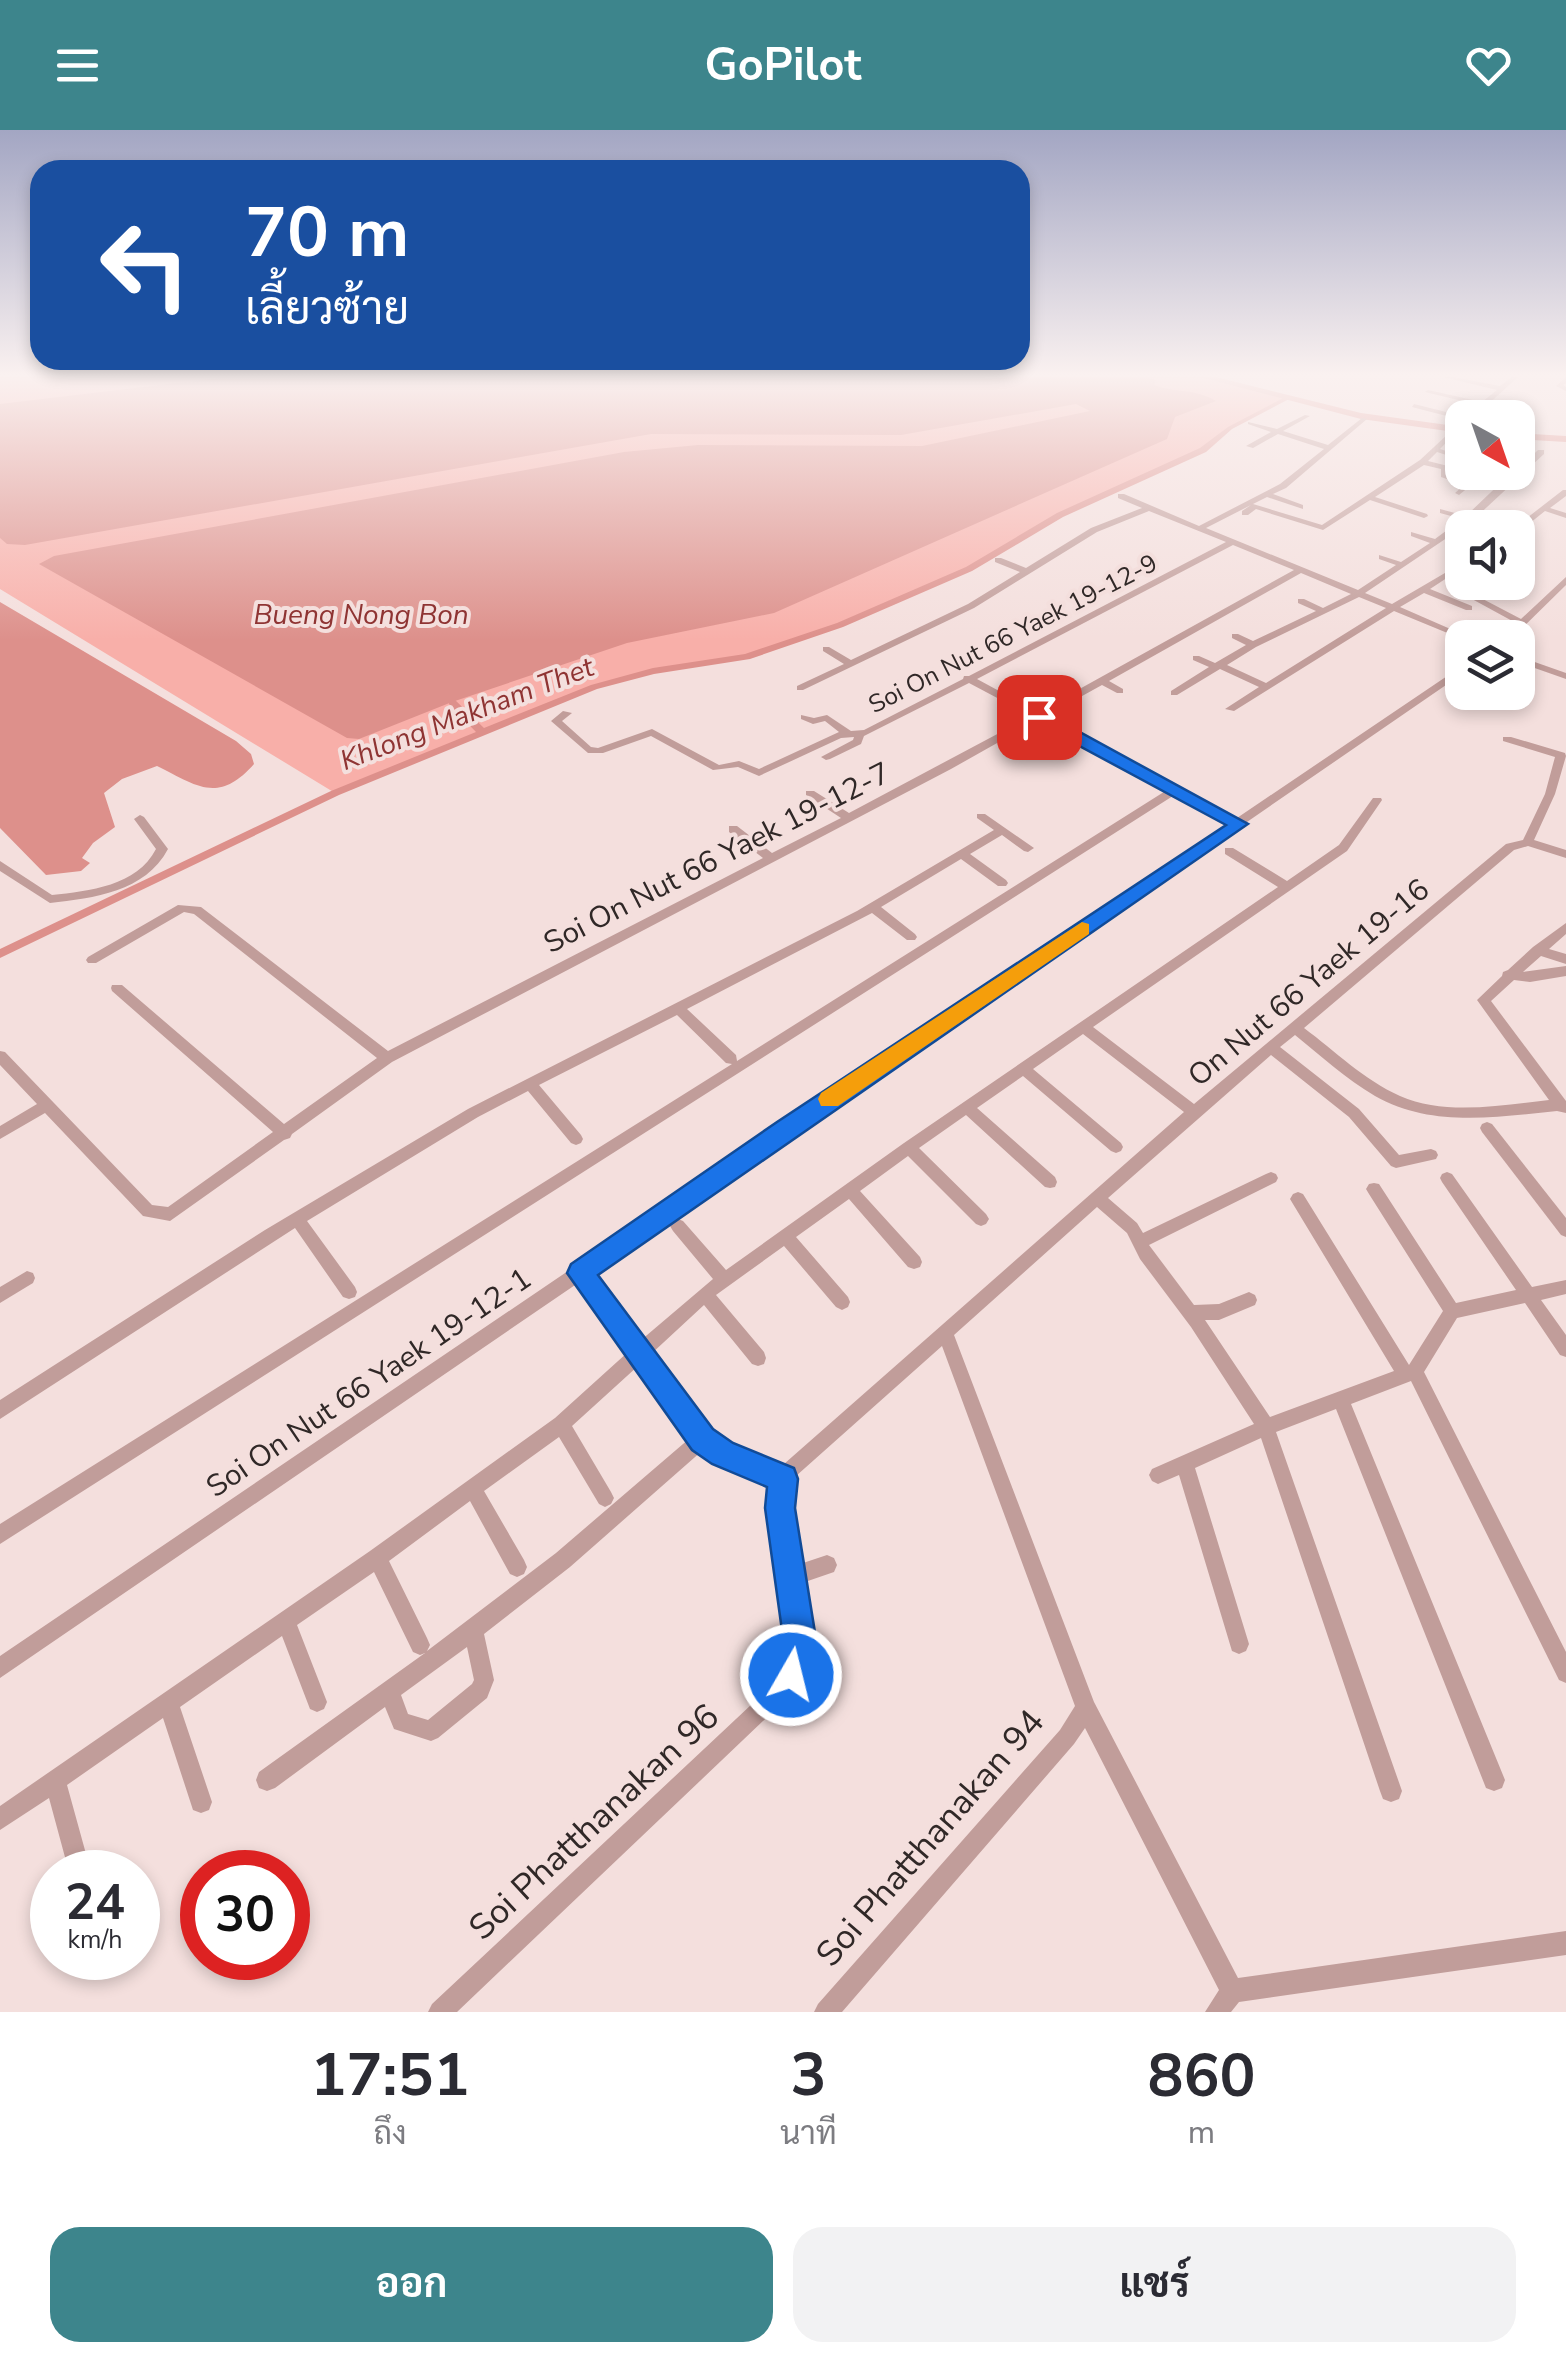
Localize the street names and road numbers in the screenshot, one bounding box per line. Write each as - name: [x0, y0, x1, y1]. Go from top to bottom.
- street label: Soi On Nut 66 Yaek 19-12-9: [863, 546, 1163, 722]
- street label: Soi On Nut 66 Yaek 19-12-7: [537, 753, 897, 963]
- street label: On Nut 66 Yaek 19-16: [1180, 870, 1438, 1096]
- street label: Soi On Nut 66 Yaek 19-12-1: [198, 1259, 540, 1507]
- street label: Soi Phatthanakan 96: [459, 1694, 729, 1950]
- street label: Soi Phatthanakan 94: [805, 1699, 1055, 1977]

